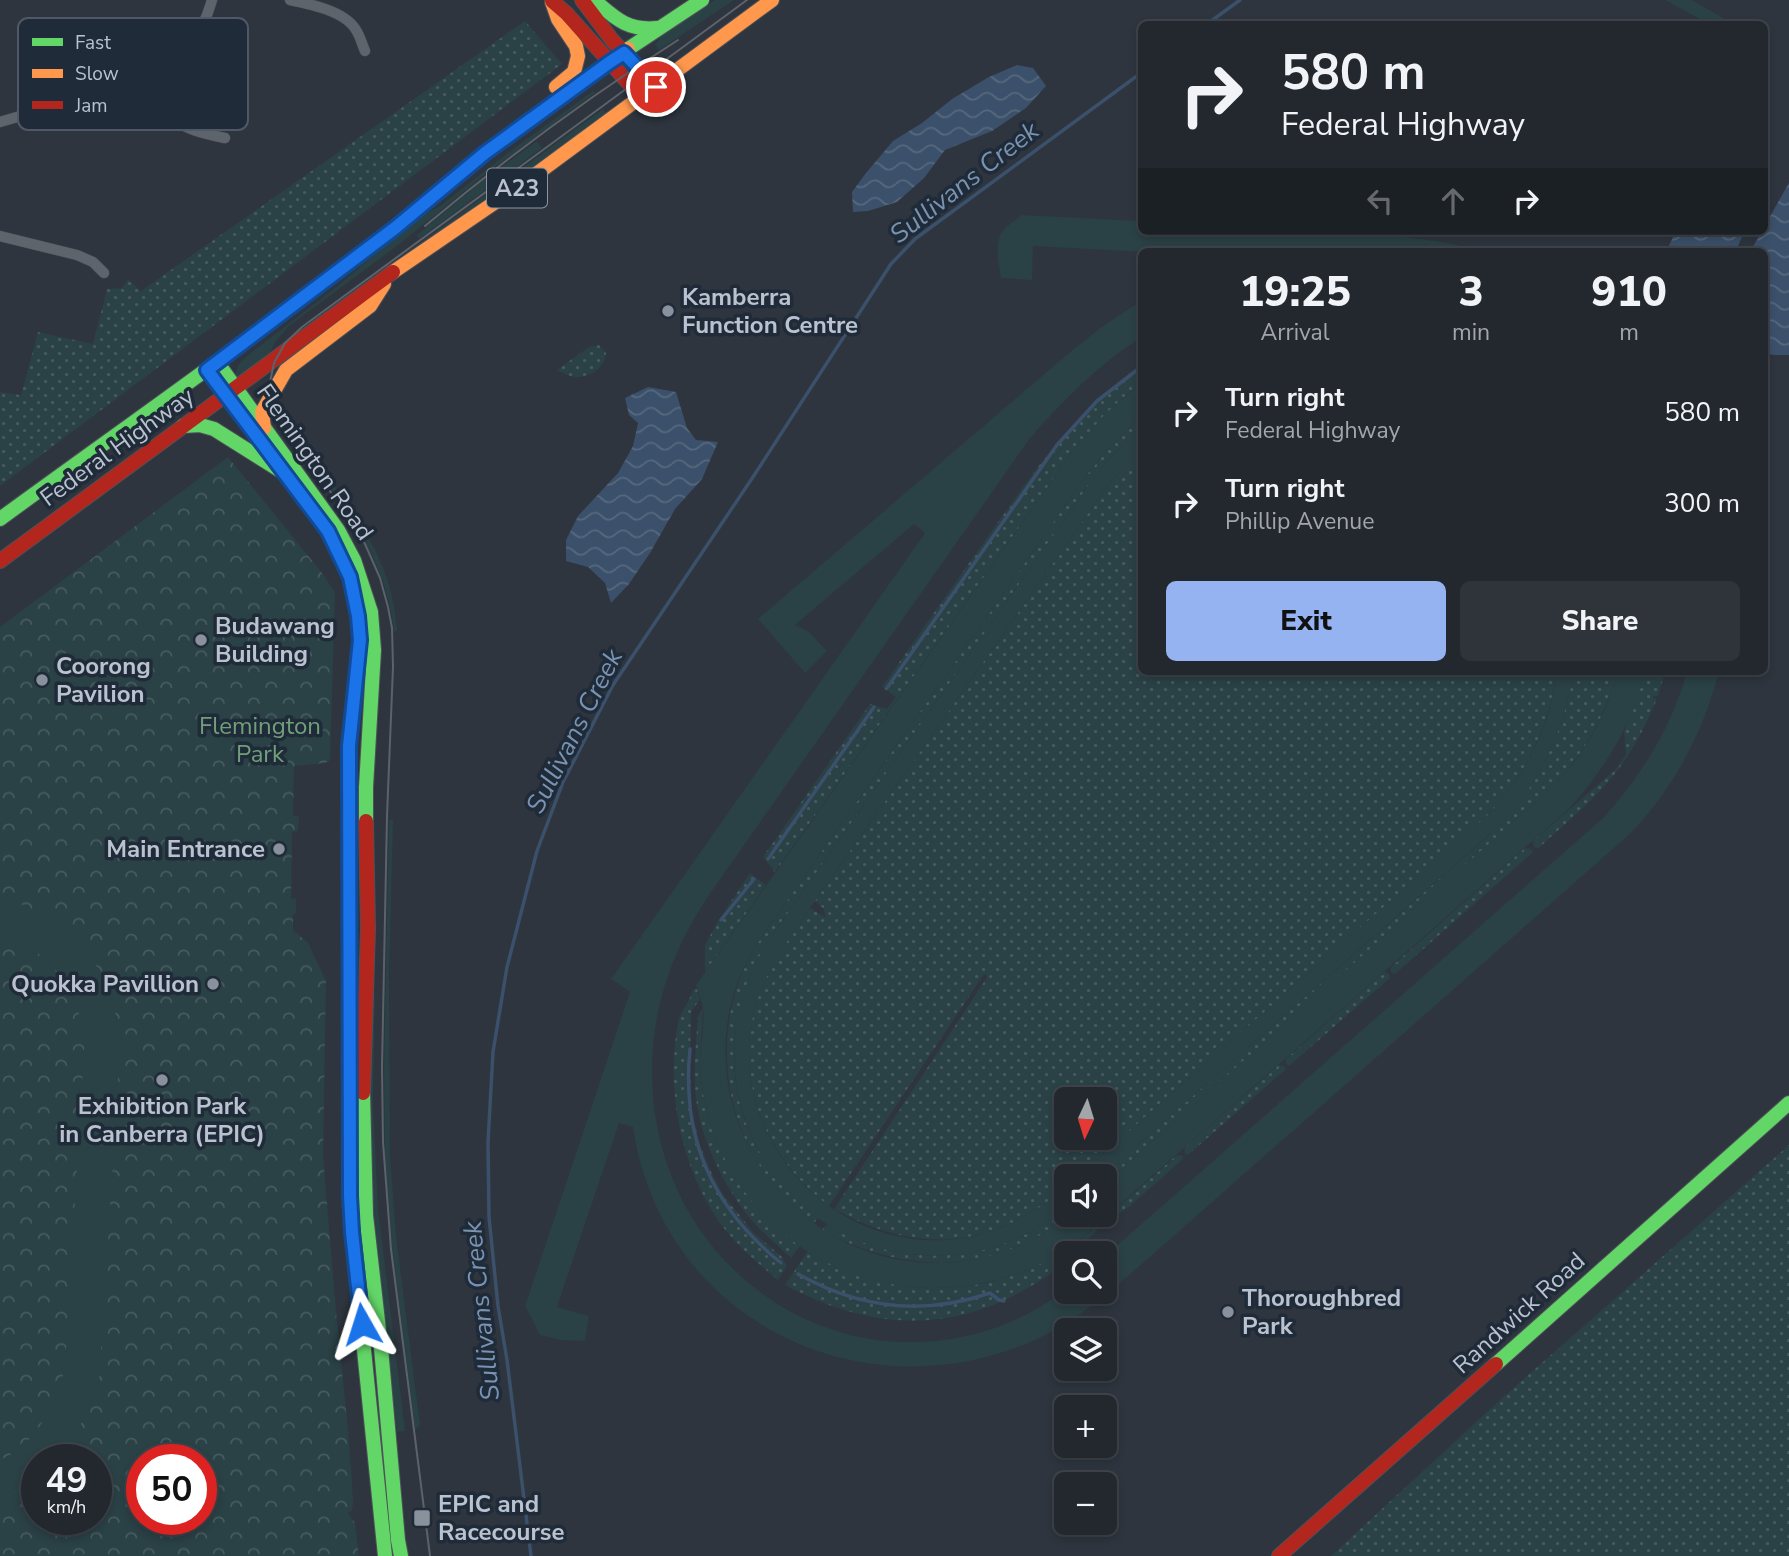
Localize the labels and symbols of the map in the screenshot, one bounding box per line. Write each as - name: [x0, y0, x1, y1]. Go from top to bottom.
- legend: [18, 18, 248, 130]
- text: Fast: [75, 30, 111, 56]
- pin: [626, 57, 686, 117]
- text: Slow: [75, 61, 119, 87]
- text: Jam: [74, 93, 108, 119]
- water label: Sullivans Creek: [883, 113, 1047, 252]
- road number: A23: [487, 168, 547, 208]
- place label: Kamberra Function Centre: [682, 281, 858, 341]
- marker: Kamberra Function Centre: [660, 303, 676, 319]
- street label: Flemington Road: [249, 377, 381, 547]
- street label: Federal Highway: [34, 380, 201, 514]
- place label: Budawang Building: [215, 610, 335, 670]
- marker: Budawang Building: [193, 632, 209, 648]
- water label: Sullivans Creek: [518, 642, 631, 819]
- place label: Coorong Pavilion: [56, 650, 151, 710]
- marker: Coorong Pavilion: [34, 672, 50, 688]
- park label: Flemington Park: [199, 710, 321, 770]
- place label: Main Entrance: [106, 833, 265, 865]
- marker: Main Entrance: [271, 841, 287, 857]
- place label: Quokka Pavillion: [11, 968, 199, 1000]
- marker: Quokka Pavillion: [205, 976, 221, 992]
- marker: Exhibition Park in Canberra (EPIC): [154, 1072, 170, 1088]
- north arrow: [1054, 1087, 1116, 1150]
- place label: Exhibition Park in Canberra (EPIC): [59, 1090, 265, 1150]
- water label: Sullivans Creek: [455, 1219, 508, 1402]
- street label: Randwick Road: [1446, 1245, 1592, 1381]
- place label: Thoroughbred Park: [1242, 1282, 1401, 1342]
- position arrow: [325, 1287, 399, 1361]
- marker: Thoroughbred Park: [1220, 1304, 1236, 1320]
- speed limit sign: 50: [126, 1444, 217, 1535]
- place label: EPIC and Racecourse: [438, 1488, 564, 1548]
- marker: EPIC and Racecourse: [412, 1508, 432, 1528]

